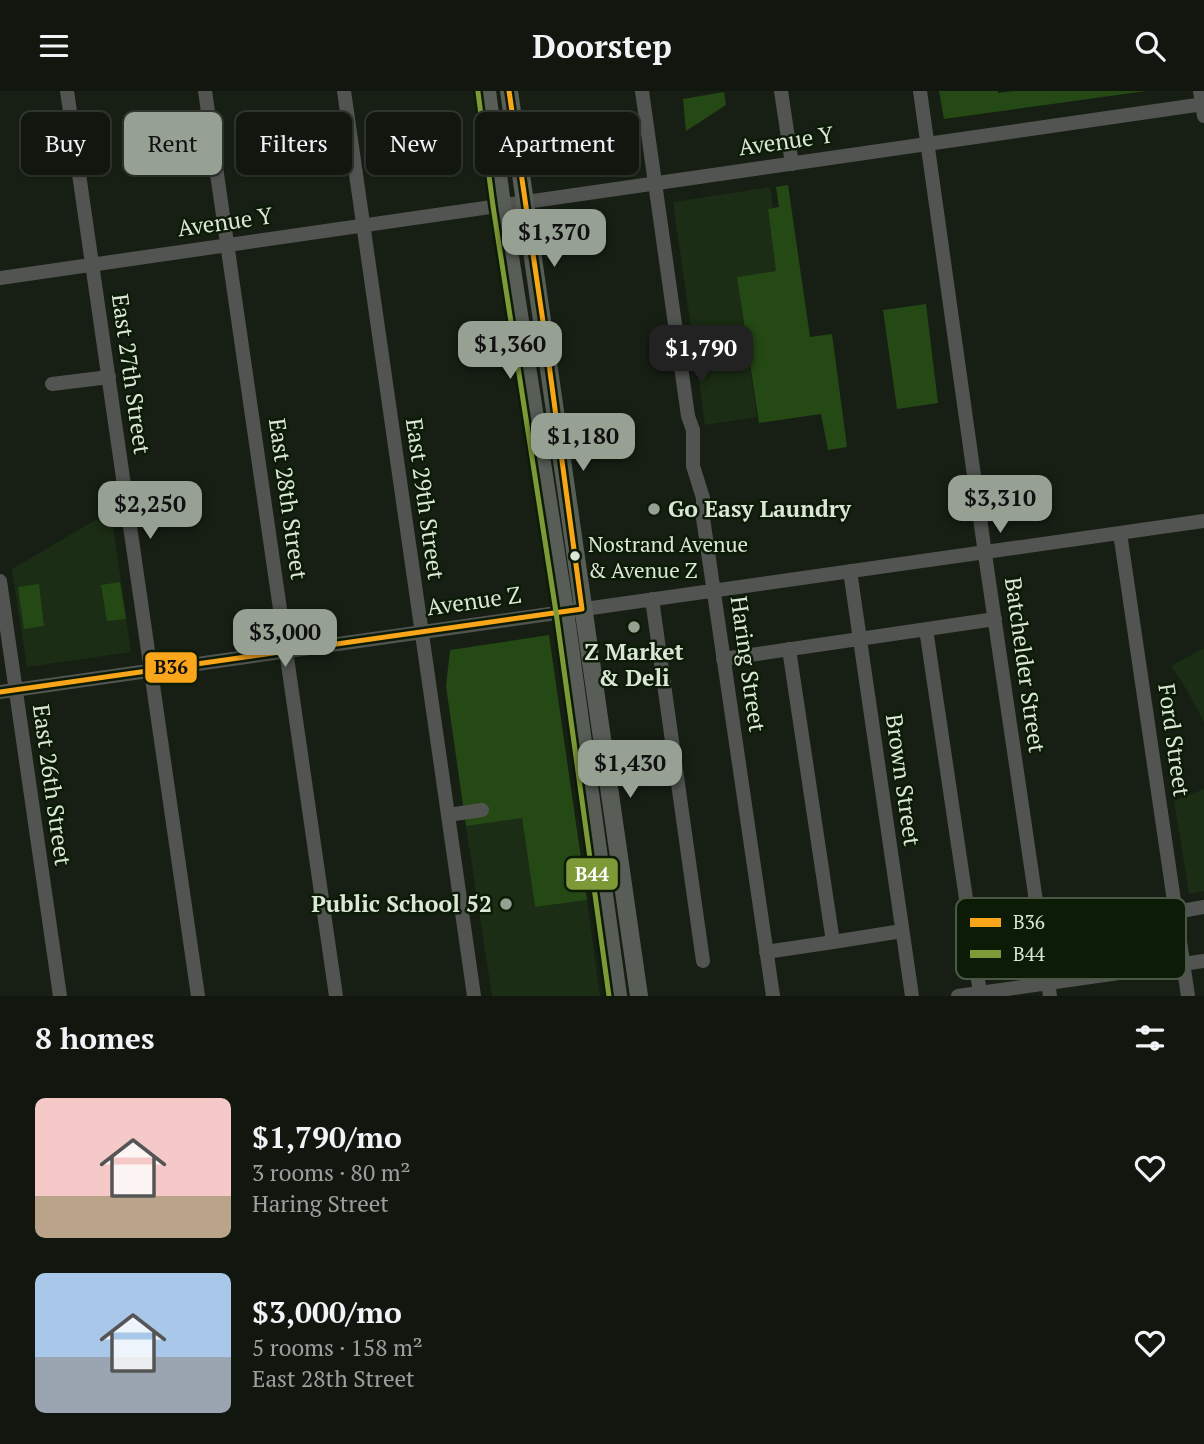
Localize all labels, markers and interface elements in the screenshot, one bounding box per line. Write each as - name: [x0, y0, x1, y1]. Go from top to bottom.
- text: Doorstep: [532, 25, 672, 67]
- icon: menu: [35, 27, 73, 65]
- icon: search: [1131, 27, 1169, 65]
- chip: Buy: [21, 112, 110, 175]
- chip: Rent: [124, 112, 222, 175]
- chip: Filters: [236, 112, 352, 175]
- chip: New: [366, 112, 461, 175]
- chip: Apartment: [475, 112, 639, 175]
- street label: Avenue Y: [736, 118, 836, 163]
- street label: Avenue Y: [175, 199, 275, 244]
- pin: $1,370: [497, 209, 611, 269]
- text: $1,370: [518, 216, 590, 247]
- street label: East 27th Street: [105, 292, 158, 457]
- pin: $1,360: [453, 321, 567, 381]
- pin: $1,790: [644, 325, 758, 385]
- text: $1,360: [474, 328, 546, 359]
- text: $1,790: [665, 332, 737, 363]
- pin: $1,180: [526, 413, 640, 473]
- street label: East 28th Street: [262, 416, 315, 582]
- street label: East 29th Street: [399, 416, 452, 582]
- text: $1,180: [547, 420, 619, 451]
- pin: $3,310: [943, 475, 1057, 535]
- pin: $2,250: [93, 482, 207, 541]
- text: $3,310: [964, 482, 1036, 513]
- text: $2,250: [114, 488, 186, 519]
- place label: Go Easy Laundry: [668, 493, 852, 524]
- marker: Go Easy Laundry: [646, 501, 662, 517]
- place label: Nostrand Avenue & Avenue Z: [588, 530, 748, 584]
- marker: Nostrand Avenue & Avenue Z: [568, 549, 582, 563]
- street label: Batchelder Street: [998, 575, 1053, 755]
- street label: Avenue Z: [425, 579, 523, 622]
- street label: Haring Street: [724, 594, 773, 734]
- pin: $3,000: [228, 609, 342, 669]
- text: $3,000: [249, 616, 321, 647]
- marker: Z Market & Deli: [626, 619, 642, 635]
- place label: Z Market & Deli: [584, 636, 684, 693]
- line badge: B36: [144, 651, 198, 684]
- text: B36: [154, 654, 188, 679]
- street label: Ford Street: [1151, 681, 1198, 799]
- street label: East 26th Street: [26, 702, 79, 868]
- street label: Brown Street: [879, 712, 928, 848]
- pin: $1,430: [573, 741, 687, 800]
- text: $1,430: [594, 747, 666, 778]
- line badge: B44: [565, 857, 619, 891]
- text: B44: [575, 861, 609, 886]
- place label: Public School 52: [311, 888, 492, 919]
- marker: Public School 52: [498, 896, 514, 912]
- legend: [956, 898, 1186, 979]
- text: B36: [1013, 909, 1045, 934]
- text: B44: [1013, 941, 1046, 966]
- text: 8 homes: [35, 1018, 154, 1058]
- icon: filters: [1131, 1019, 1169, 1057]
- text: $1,790/mo: [252, 1117, 402, 1157]
- icon: home: [91, 1126, 175, 1210]
- icon: heart: [1131, 1149, 1169, 1187]
- text: 3 rooms · 80 m²: [252, 1157, 411, 1188]
- text: Haring Street: [252, 1188, 389, 1219]
- text: $3,000/mo: [252, 1292, 402, 1332]
- icon: home: [91, 1301, 175, 1385]
- icon: heart: [1131, 1324, 1169, 1362]
- text: 5 rooms · 158 m²: [252, 1332, 423, 1363]
- text: East 28th Street: [252, 1363, 415, 1394]

